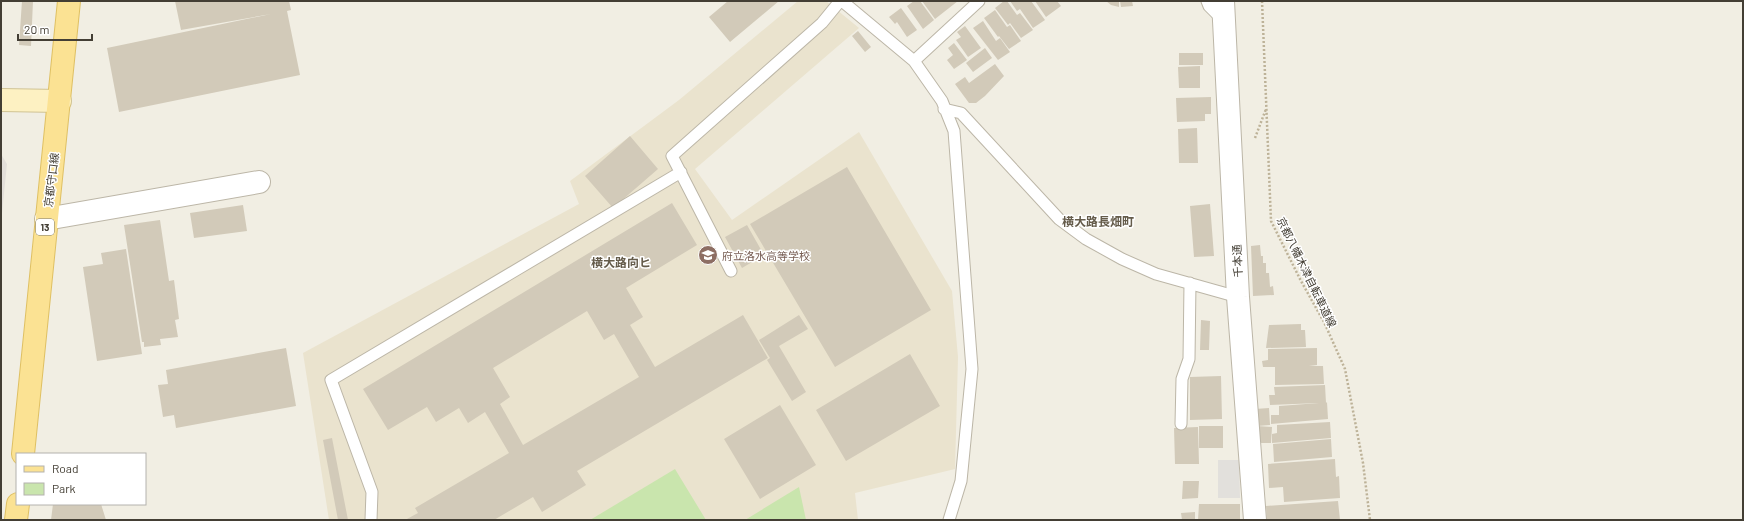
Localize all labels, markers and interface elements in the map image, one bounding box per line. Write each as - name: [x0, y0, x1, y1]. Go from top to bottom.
- scale bar: [18, 16, 92, 42]
- text: 20 m: [24, 22, 50, 36]
- street label: 京都守口線: [41, 152, 61, 208]
- district label: 横大路長畑町: [1062, 214, 1134, 228]
- street label: 京都八幡木津自転車道線: [1275, 215, 1339, 329]
- road number: 13: [36, 219, 54, 235]
- school or university icon: 府立洛水高等学校: [697, 244, 719, 266]
- street label: 千本通: [1230, 244, 1244, 278]
- place label: 府立洛水高等学校: [722, 249, 810, 262]
- district label: 横大路向ヒ: [591, 255, 651, 269]
- legend: [16, 453, 146, 505]
- text: Road: [52, 461, 79, 475]
- text: Park: [52, 481, 76, 495]

